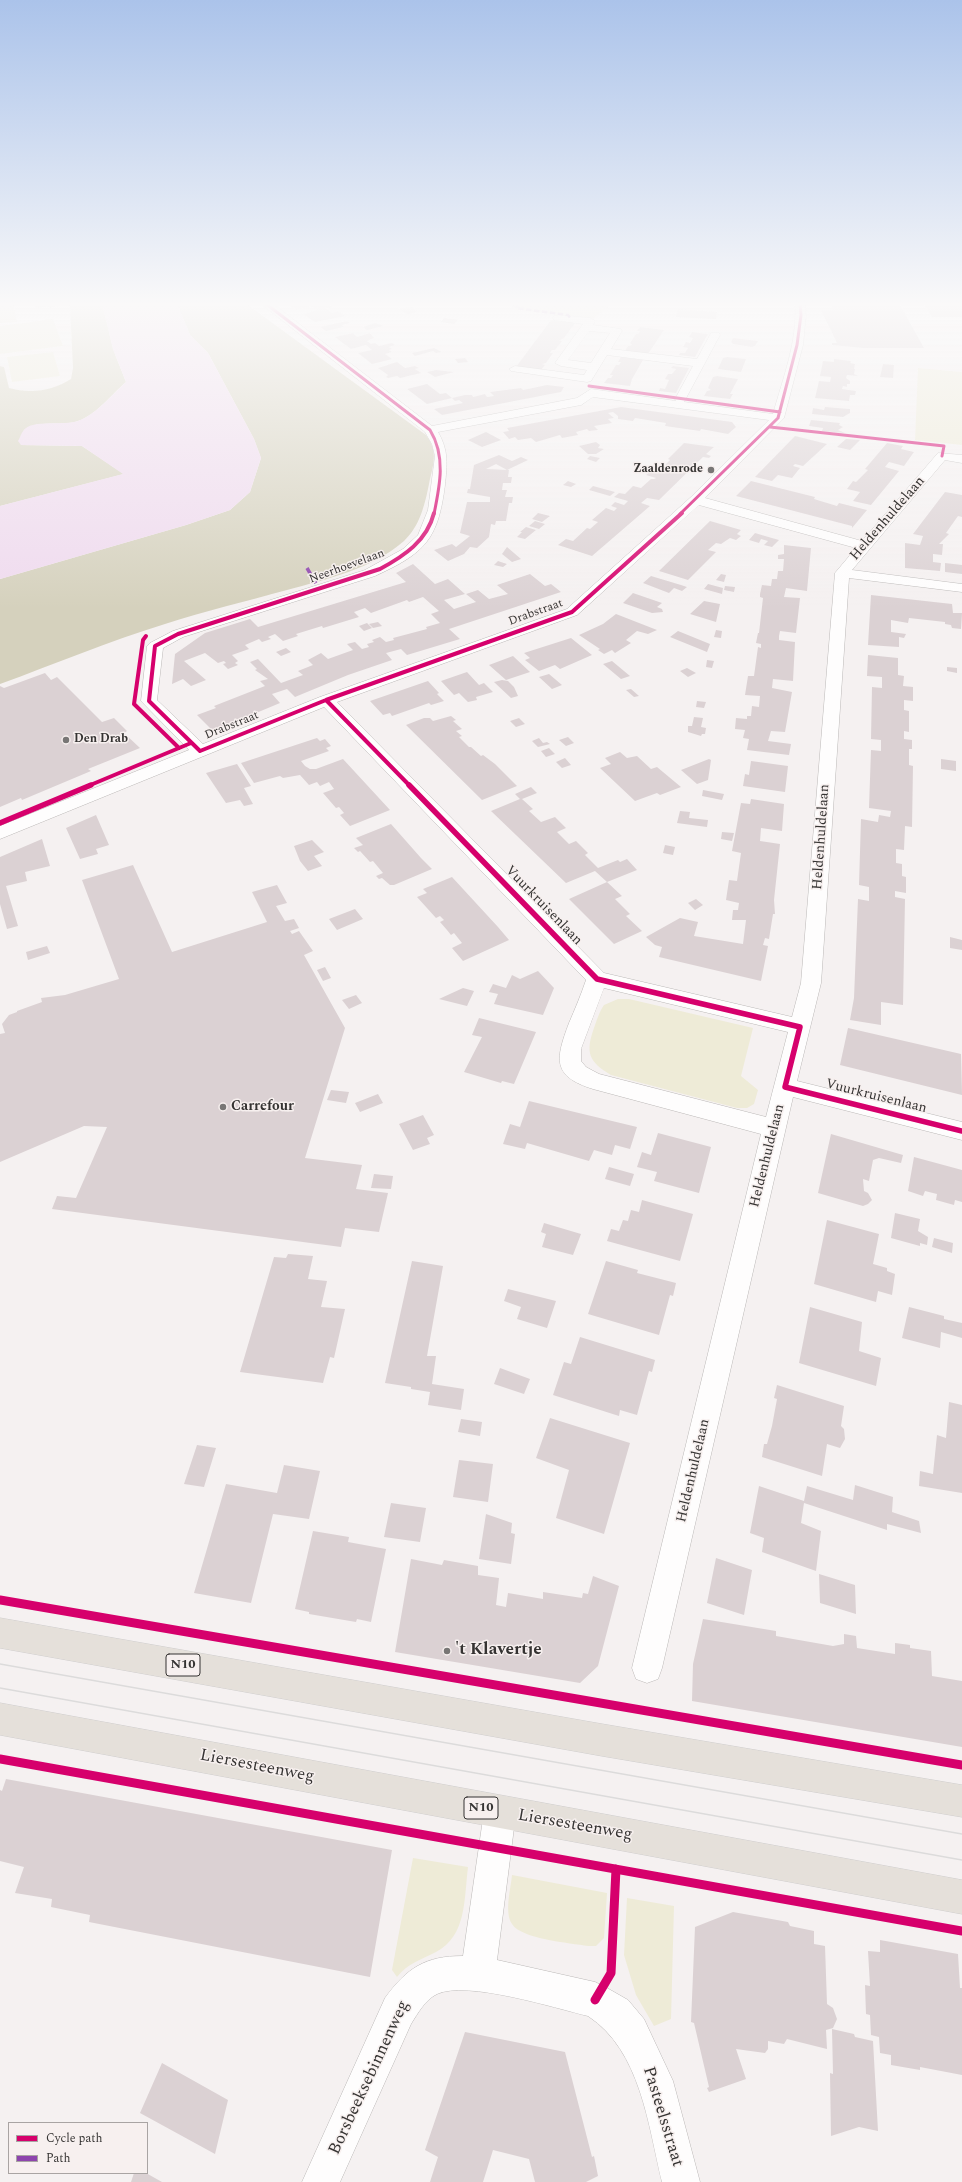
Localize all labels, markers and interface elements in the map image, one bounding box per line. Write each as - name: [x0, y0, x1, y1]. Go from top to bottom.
- place label: Zaaldenrode: [633, 463, 703, 477]
- marker: Zaaldenrode: [706, 465, 716, 475]
- street label: Heldenhuldelaan: [847, 474, 929, 564]
- street label: Neerhoevelaan: [307, 547, 387, 587]
- street label: Drabstraat: [507, 596, 565, 630]
- street label: Drabstraat: [203, 709, 261, 743]
- place label: Den Drab: [74, 733, 128, 747]
- marker: Den Drab: [61, 735, 71, 745]
- street label: Heldenhuldelaan: [810, 784, 834, 890]
- street label: Vuurkruisenlaan: [501, 863, 585, 949]
- street label: Vuurkruisenlaan: [824, 1076, 928, 1118]
- place label: Carrefour: [231, 1099, 294, 1115]
- marker: Carrefour: [218, 1102, 228, 1112]
- street label: Heldenhuldelaan: [747, 1103, 789, 1209]
- street label: Heldenhuldelaan: [674, 1418, 714, 1524]
- place label: 't Klavertje: [455, 1641, 542, 1661]
- marker: 't Klavertje: [442, 1646, 452, 1656]
- road number: N10: [166, 1654, 200, 1676]
- street label: Liersesteenweg: [198, 1746, 316, 1788]
- road number: N10: [464, 1797, 498, 1819]
- street label: Liersesteenweg: [516, 1806, 634, 1846]
- street label: Borsbeeksebinnenweg: [325, 1998, 415, 2158]
- street label: Pasteelsstraat: [637, 2064, 687, 2170]
- legend: [8, 2122, 148, 2174]
- text: Cycle path: [46, 2129, 103, 2148]
- text: Path: [46, 2149, 71, 2168]

